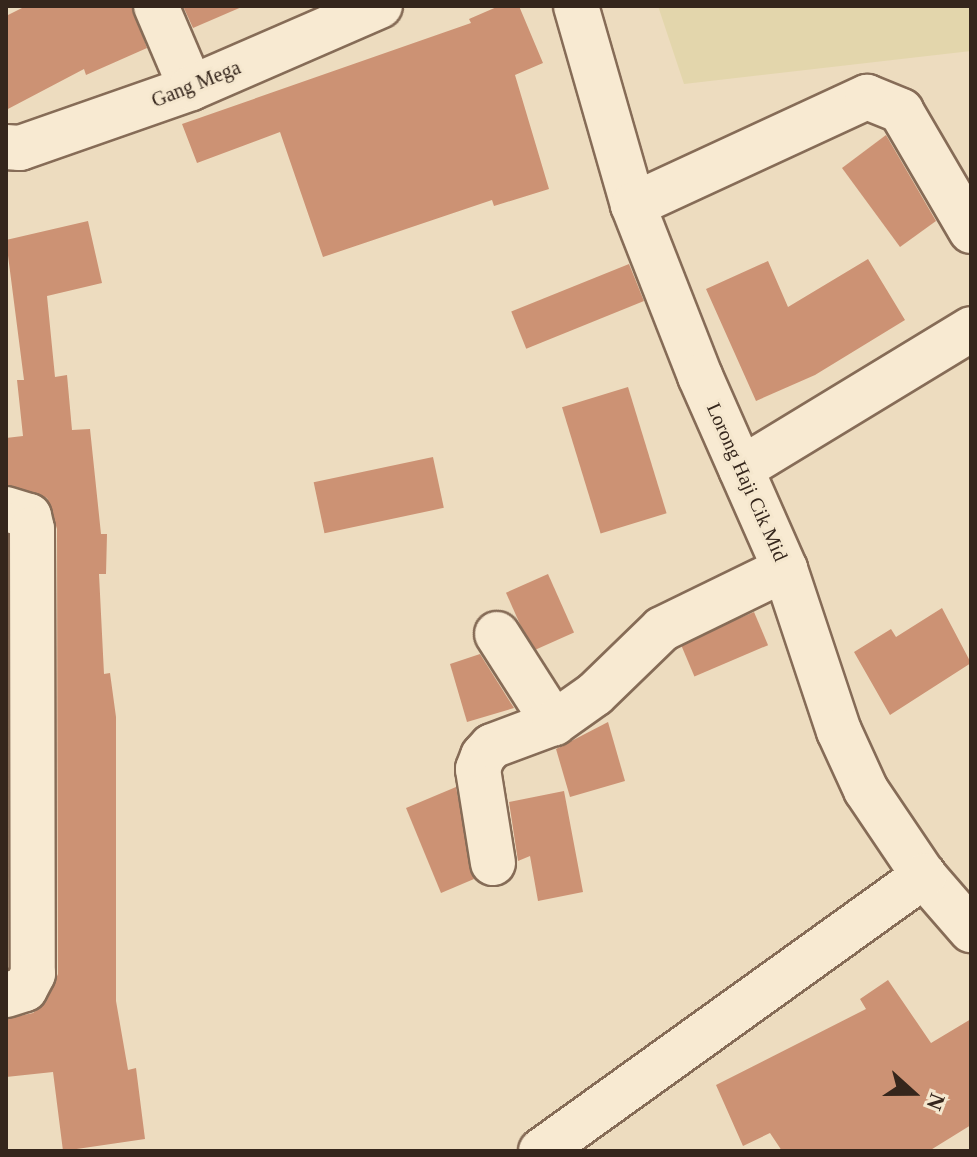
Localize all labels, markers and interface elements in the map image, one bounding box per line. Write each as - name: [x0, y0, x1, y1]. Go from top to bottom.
- street label: Gang Mega: [148, 55, 244, 113]
- street label: Lorong Haji Cik Mid: [701, 399, 793, 565]
- north arrow: [873, 1053, 953, 1133]
- text: N: [921, 1090, 950, 1114]

